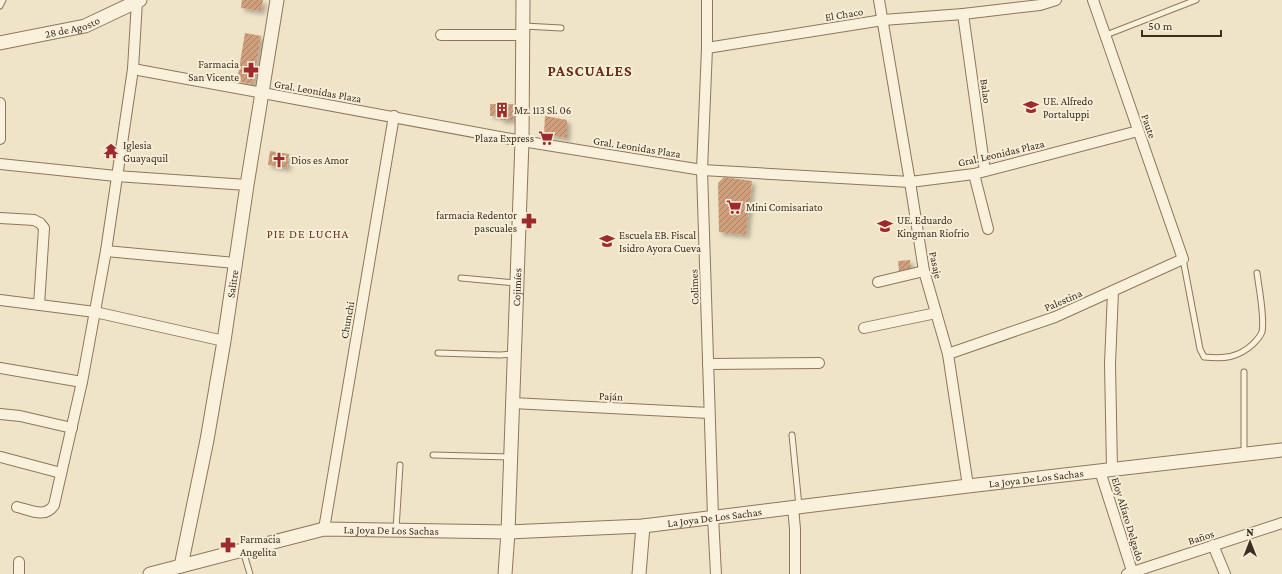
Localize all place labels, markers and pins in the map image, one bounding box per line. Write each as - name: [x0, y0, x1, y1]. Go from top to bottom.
- place label: Farmacia San Vicente: [188, 58, 239, 83]
- pharmacy icon: Farmacia San Vicente: [242, 61, 260, 79]
- place label: UE. Alfredo Portaluppi: [1043, 95, 1093, 121]
- school or university icon: UE. Alfredo Portaluppi: [1022, 98, 1040, 116]
- building icon: Mz. 113 Sl. 06: [493, 101, 511, 119]
- place label: Mz. 113 Sl. 06: [514, 104, 571, 116]
- supermarket icon: Plaza Express: [537, 129, 555, 147]
- place label: Plaza Express: [475, 132, 534, 145]
- place label: Iglesia Guayaquil: [123, 139, 168, 165]
- temple icon: Iglesia Guayaquil: [102, 142, 120, 160]
- church icon: Dios es Amor: [270, 151, 288, 169]
- place label: Dios es Amor: [291, 154, 349, 166]
- supermarket icon: Mini Comisariato: [725, 198, 743, 216]
- place label: Mini Comisariato: [746, 201, 823, 213]
- place label: farmacia Redentor pascuales: [436, 209, 517, 235]
- pharmacy icon: farmacia Redentor pascuales: [520, 212, 538, 230]
- place label: UE. Eduardo Kingman Riofrio: [897, 214, 970, 240]
- school or university icon: UE. Eduardo Kingman Riofrio: [876, 217, 894, 235]
- place label: Escuela EB. Fiscal Isidro Ayora Cueva: [619, 229, 701, 255]
- school or university icon: Escuela EB. Fiscal Isidro Ayora Cueva: [598, 232, 616, 250]
- place label: Farmacia Angelita: [240, 533, 281, 559]
- pharmacy icon: Farmacia Angelita: [219, 536, 237, 554]

